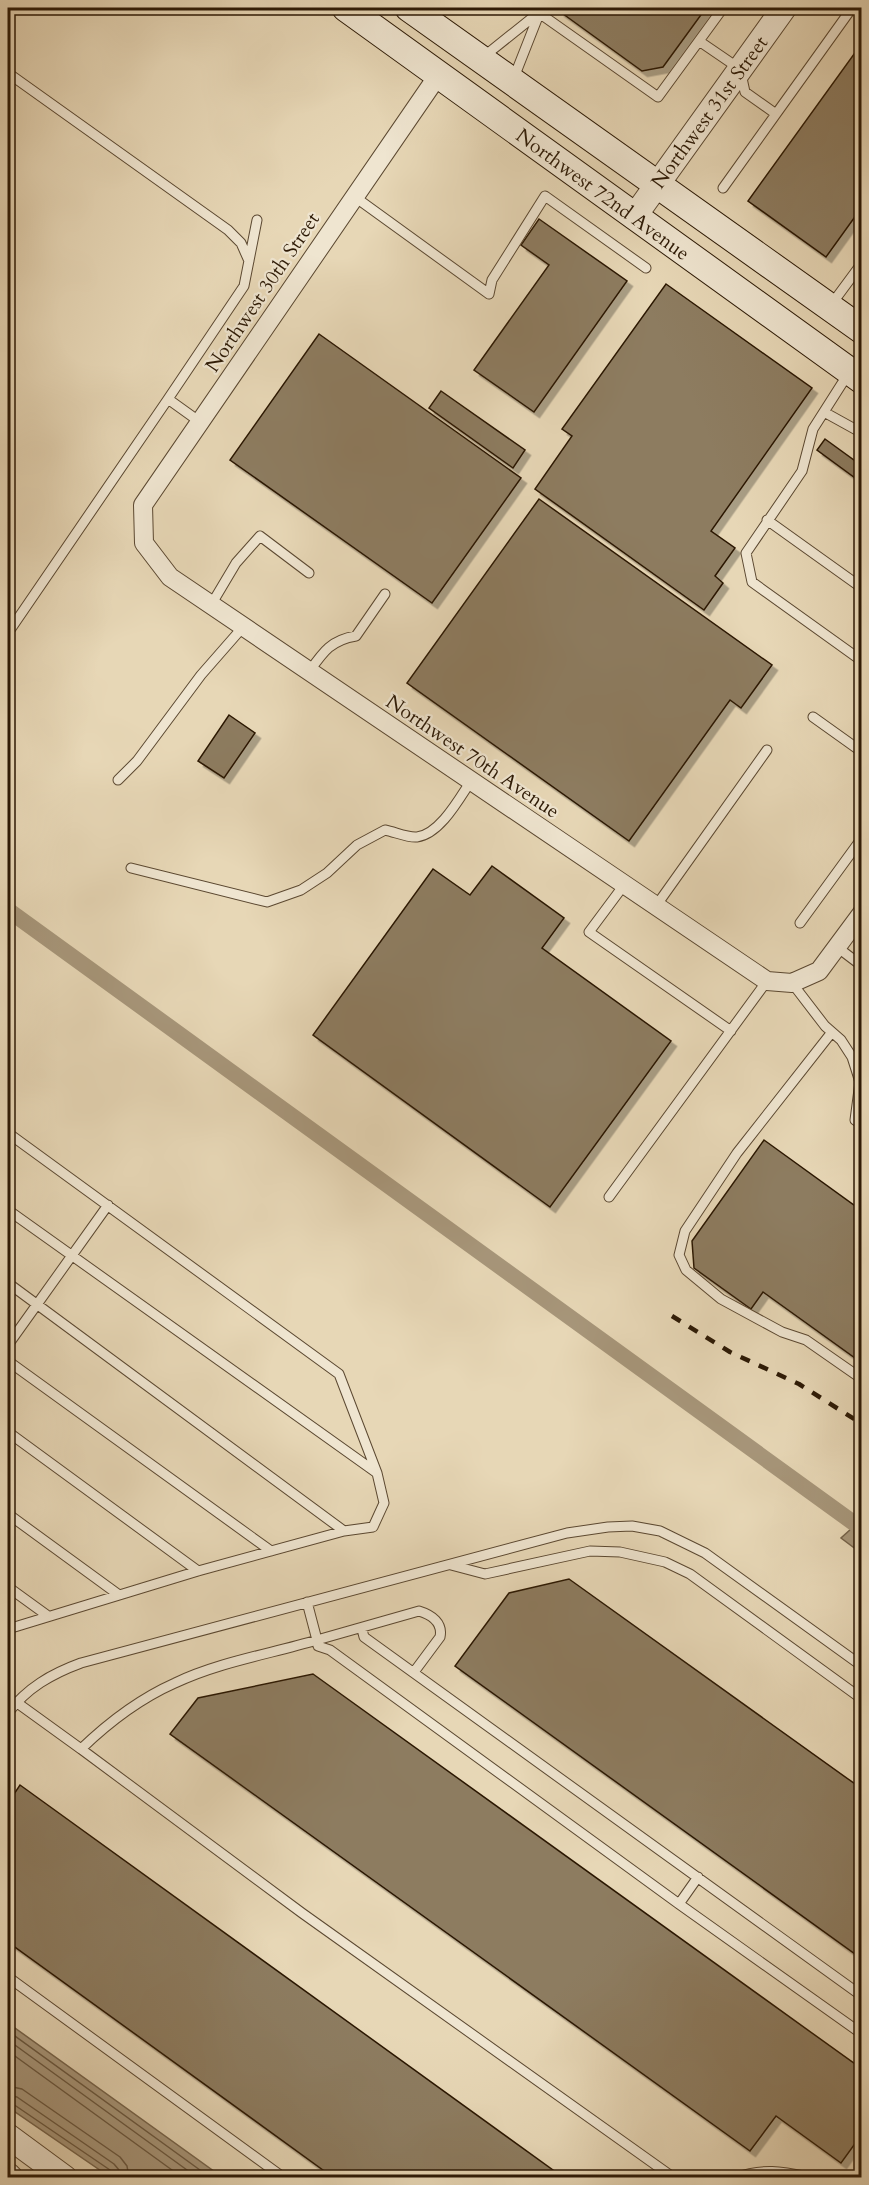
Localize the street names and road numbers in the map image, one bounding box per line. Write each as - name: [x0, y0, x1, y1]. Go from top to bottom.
- street label: Northwest 31st Street: [645, 30, 774, 194]
- street label: Northwest 72nd Avenue: [510, 122, 695, 267]
- street label: Northwest 30th Street: [199, 207, 326, 377]
- street label: Northwest 70th Avenue: [381, 688, 565, 825]

